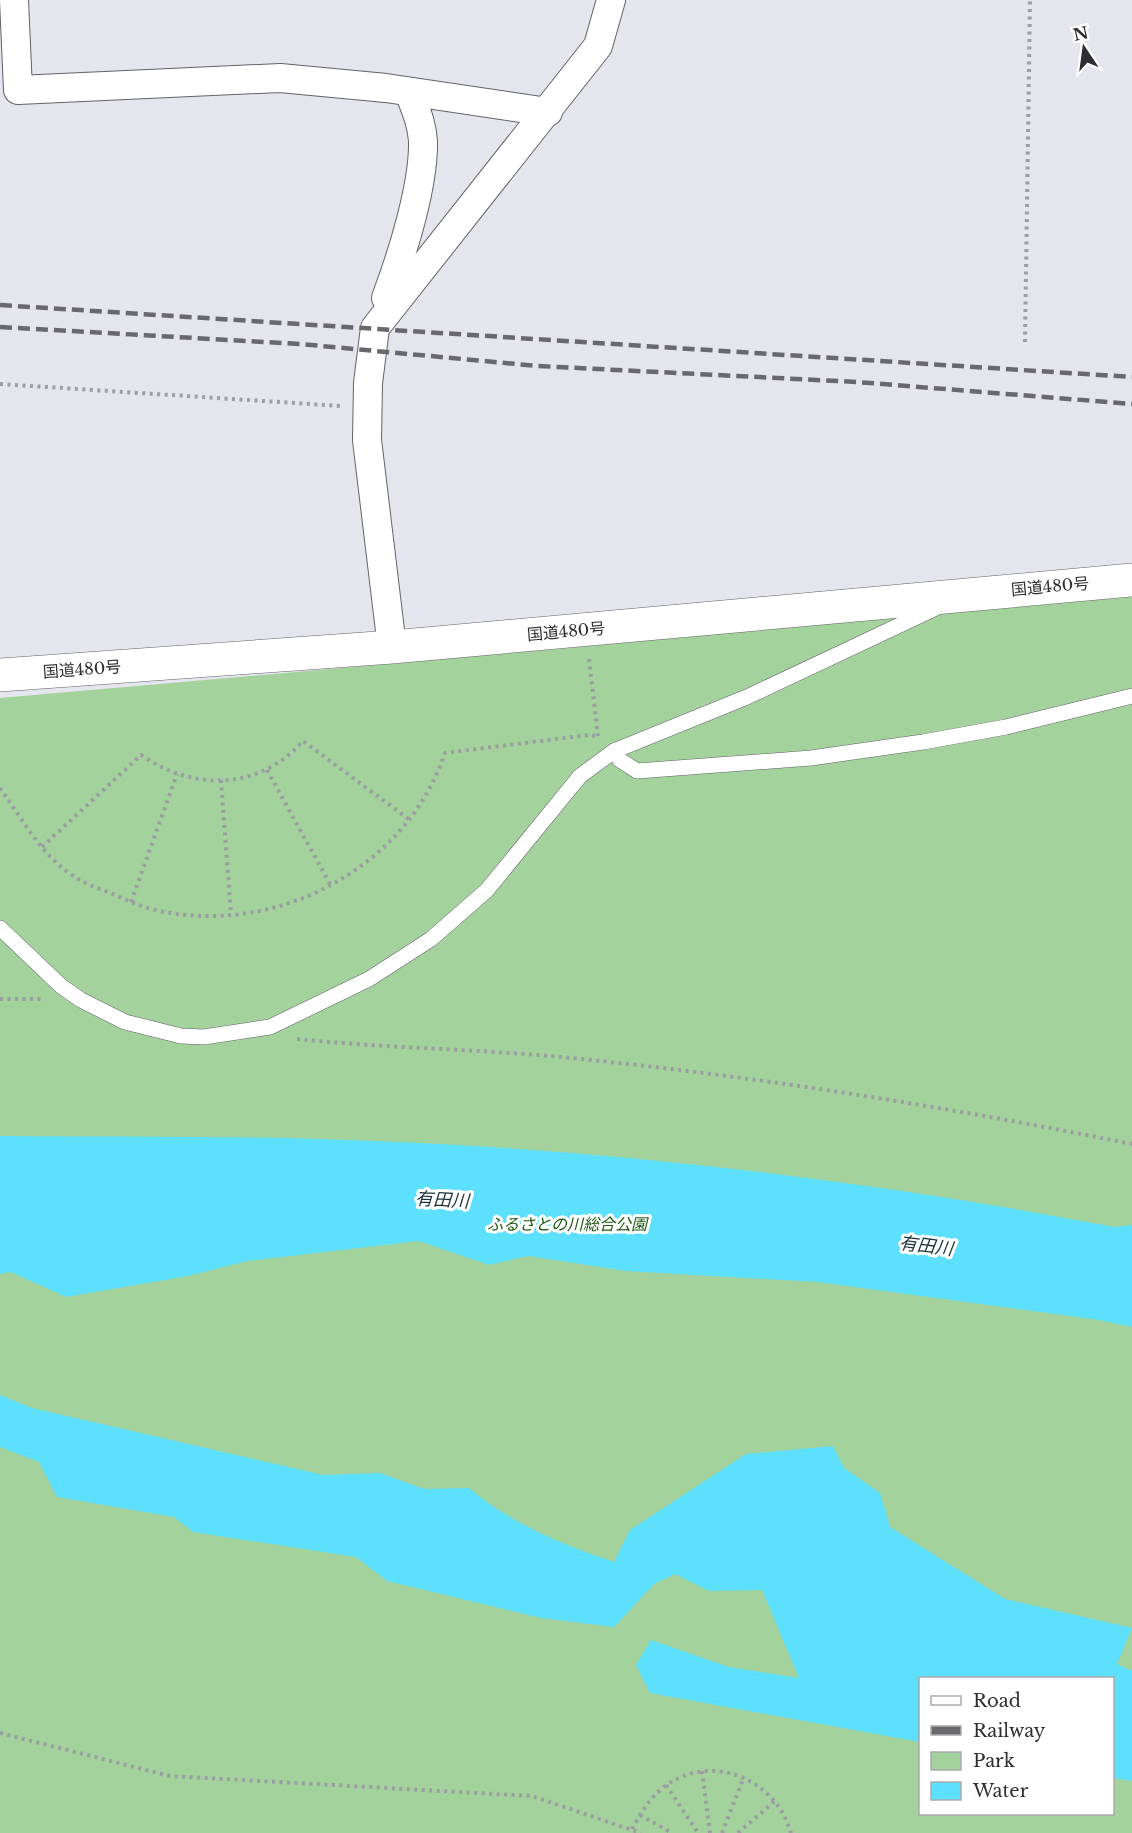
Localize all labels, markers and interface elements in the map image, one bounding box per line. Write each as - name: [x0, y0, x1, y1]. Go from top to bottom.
- north arrow: [1054, 18, 1114, 78]
- text: N: [1071, 22, 1090, 45]
- street label: 国道480号: [1010, 573, 1090, 599]
- street label: 国道480号: [526, 618, 606, 644]
- street label: 国道480号: [42, 656, 122, 682]
- water label: 有田川: [414, 1188, 472, 1213]
- park label: ふるさとの川総合公園: [487, 1214, 649, 1234]
- water label: 有田川: [898, 1232, 956, 1260]
- legend: [919, 1677, 1114, 1815]
- text: Road: [973, 1690, 1021, 1712]
- text: Railway: [973, 1720, 1046, 1742]
- text: Park: [973, 1750, 1015, 1772]
- text: Water: [972, 1780, 1029, 1802]

